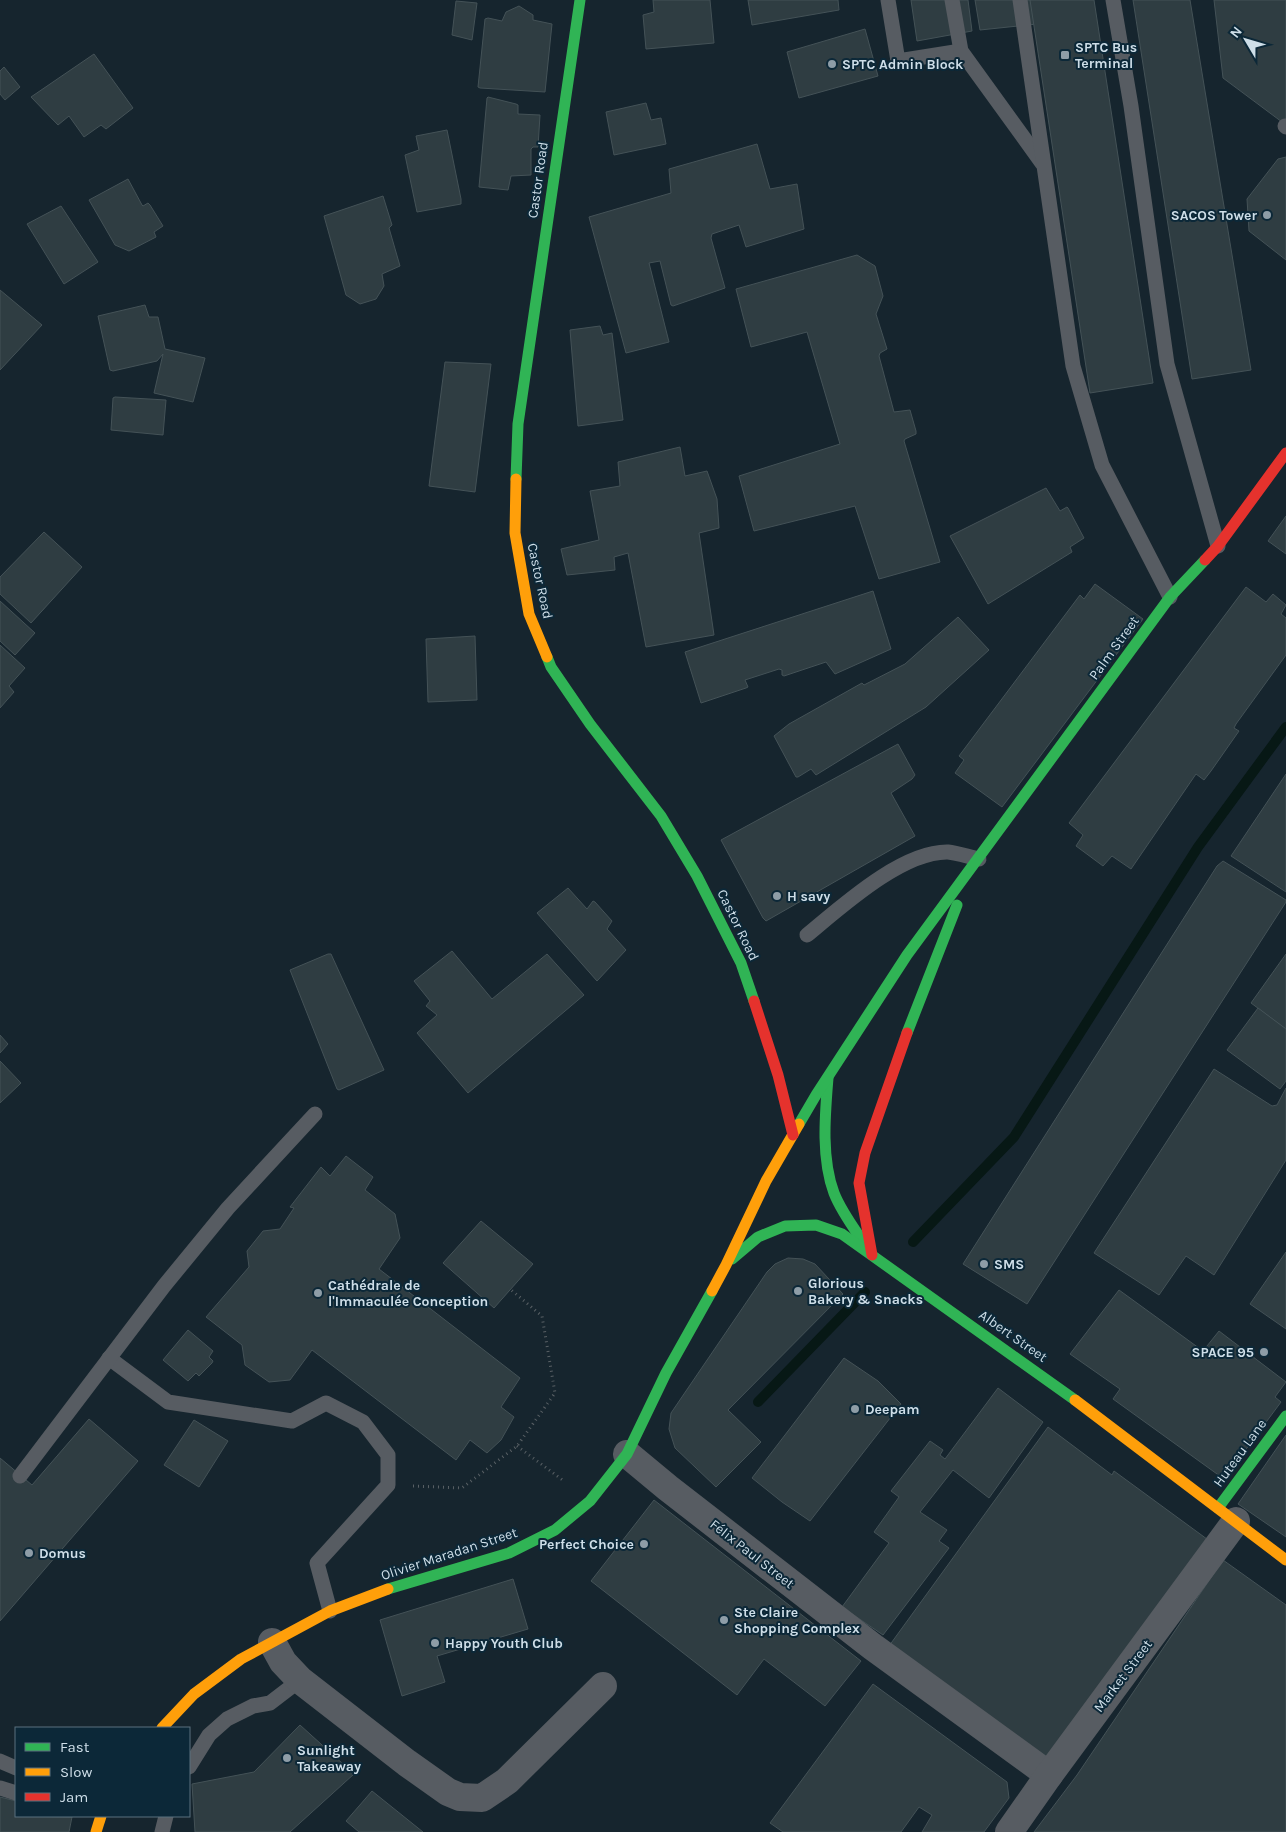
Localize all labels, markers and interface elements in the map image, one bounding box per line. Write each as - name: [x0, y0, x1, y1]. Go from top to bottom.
- north arrow: [1221, 15, 1271, 65]
- text: N: [1226, 23, 1246, 41]
- place label: SPTC Bus Terminal: [1075, 39, 1137, 72]
- marker: SPTC Bus Terminal: [1059, 49, 1071, 61]
- place label: SPTC Admin Block: [842, 56, 964, 73]
- marker: SPTC Admin Block: [826, 58, 838, 70]
- street label: Castor Road: [524, 141, 552, 219]
- place label: SACOS Tower: [1171, 207, 1257, 224]
- marker: SACOS Tower: [1261, 209, 1273, 221]
- street label: Castor Road: [524, 541, 556, 621]
- street label: Palm Street: [1085, 613, 1143, 683]
- street label: Castor Road: [713, 887, 763, 963]
- place label: H savy: [787, 888, 830, 905]
- marker: H savy: [771, 890, 783, 902]
- place label: SMS: [994, 1256, 1024, 1273]
- marker: SMS: [978, 1258, 990, 1270]
- place label: Glorious Bakery & Snacks: [808, 1275, 923, 1308]
- place label: Cathédrale de l'Immaculée Conception: [328, 1277, 488, 1310]
- marker: Glorious Bakery & Snacks: [792, 1285, 804, 1297]
- marker: Cathédrale de l'Immaculée Conception: [312, 1287, 324, 1299]
- street label: Albert Street: [976, 1306, 1050, 1366]
- place label: SPACE 95: [1191, 1344, 1254, 1361]
- marker: SPACE 95: [1258, 1346, 1270, 1358]
- place label: Deepam: [865, 1401, 919, 1418]
- marker: Deepam: [849, 1403, 861, 1415]
- street label: Huteau Lane: [1210, 1416, 1270, 1490]
- street label: Félix Paul Street: [706, 1516, 798, 1592]
- street label: Olivier Maradan Street: [379, 1524, 519, 1584]
- place label: Perfect Choice: [539, 1536, 634, 1553]
- marker: Perfect Choice: [638, 1538, 650, 1550]
- place label: Domus: [39, 1545, 86, 1562]
- marker: Domus: [23, 1547, 35, 1559]
- place label: Ste Claire Shopping Complex: [734, 1604, 860, 1637]
- marker: Ste Claire Shopping Complex: [718, 1614, 730, 1626]
- place label: Happy Youth Club: [445, 1635, 563, 1652]
- street label: Market Street: [1090, 1636, 1156, 1716]
- marker: Happy Youth Club: [429, 1637, 441, 1649]
- legend: [15, 1727, 190, 1817]
- text: Fast: [60, 1738, 90, 1756]
- place label: Sunlight Takeaway: [297, 1742, 361, 1775]
- marker: Sunlight Takeaway: [281, 1752, 293, 1764]
- text: Slow: [60, 1763, 92, 1781]
- text: Jam: [60, 1788, 88, 1806]

